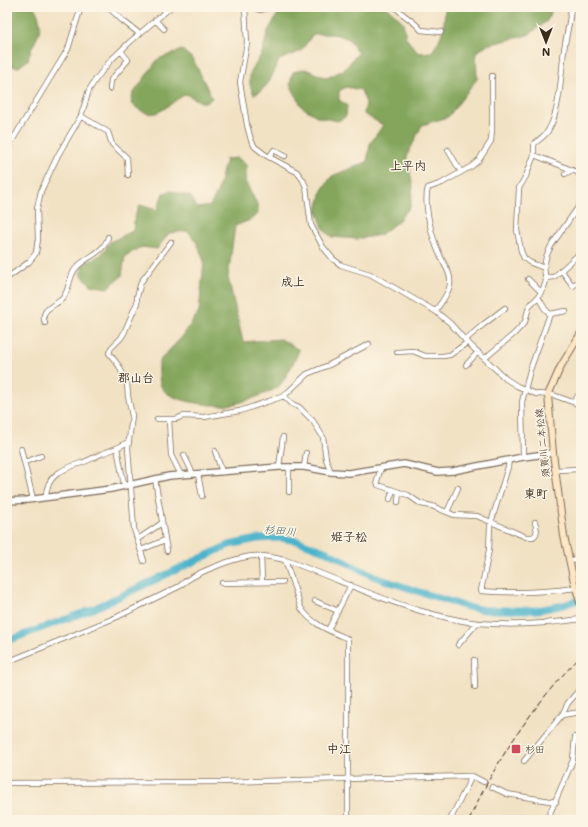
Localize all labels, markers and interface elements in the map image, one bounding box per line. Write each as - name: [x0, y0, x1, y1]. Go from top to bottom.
- north arrow: [526, 22, 566, 62]
- text: N: [542, 45, 550, 60]
- district label: 上平内: [390, 157, 426, 173]
- district label: 成上: [281, 273, 305, 289]
- district label: 郡山台: [118, 369, 154, 385]
- street label: 須賀川二本松線: [531, 407, 553, 479]
- district label: 東町: [524, 485, 548, 501]
- water label: 杉田川: [263, 521, 297, 539]
- district label: 姫子松: [331, 528, 367, 544]
- district label: 中江: [327, 740, 351, 756]
- place label: 杉田: [525, 742, 545, 756]
- marker: 杉田: [510, 743, 522, 755]

